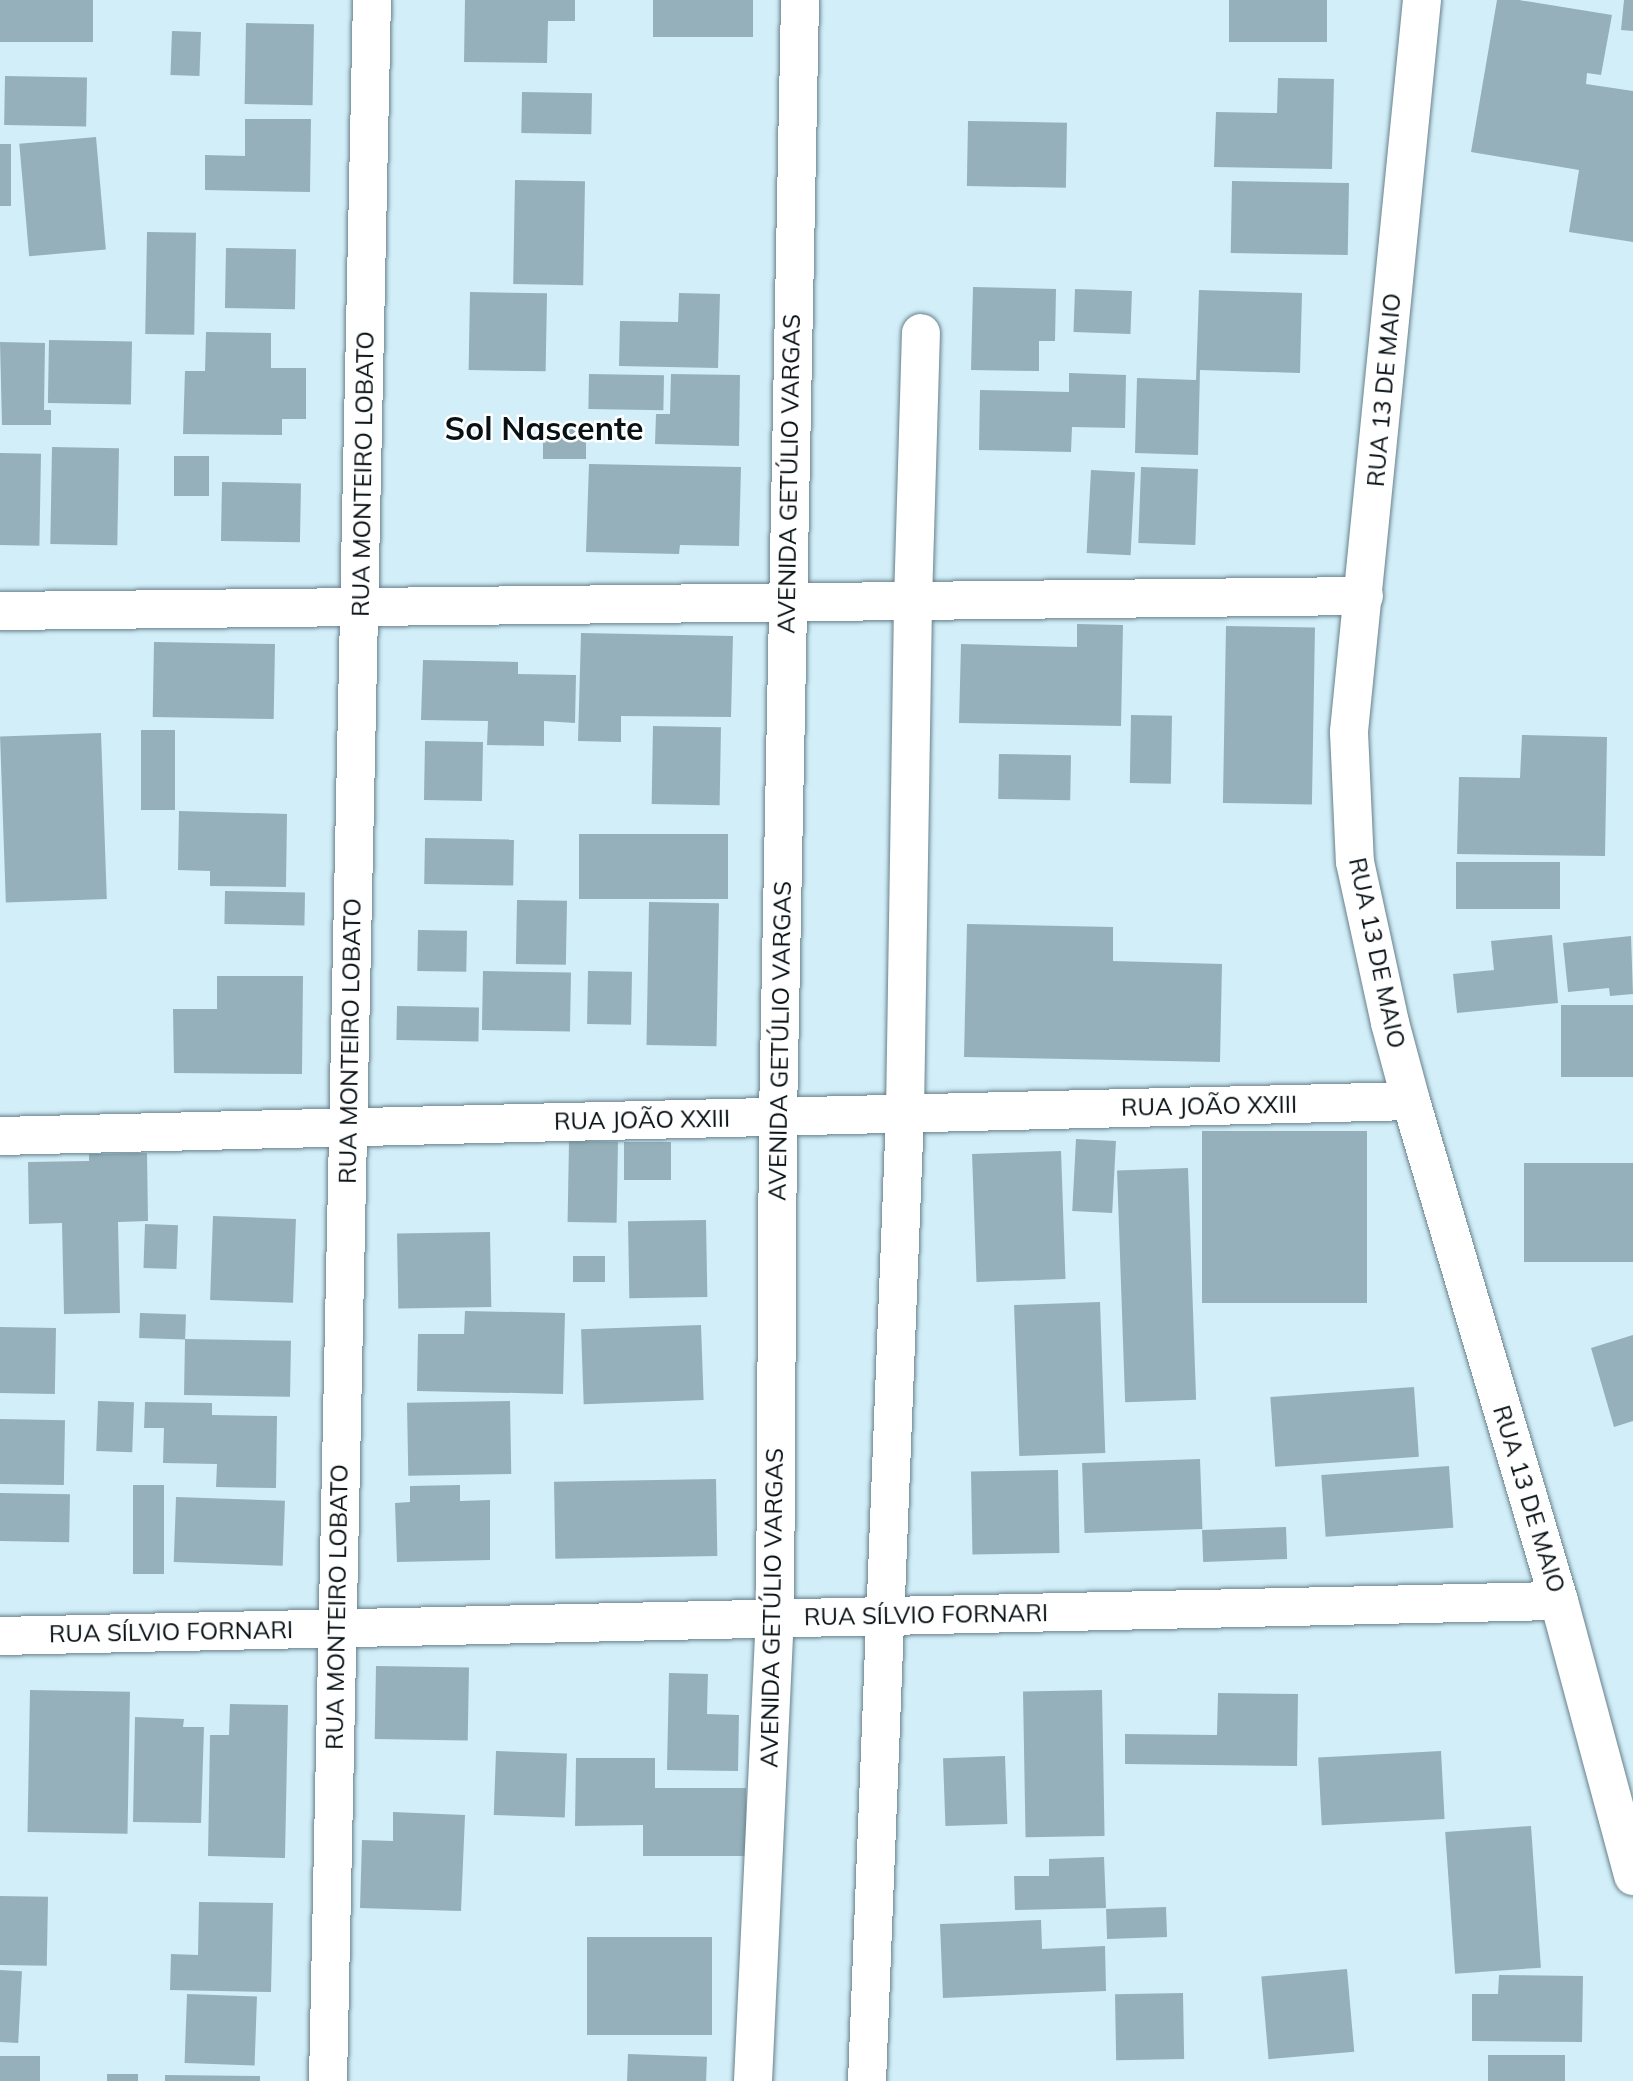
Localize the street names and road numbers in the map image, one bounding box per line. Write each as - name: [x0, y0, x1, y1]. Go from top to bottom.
- street label: RUA 13 DE MAIO: [1361, 292, 1407, 488]
- street label: AVENIDA GETÚLIO VARGAS: [772, 314, 806, 634]
- street label: RUA MONTEIRO LOBATO: [346, 331, 380, 617]
- street label: RUA 13 DE MAIO: [1343, 855, 1411, 1051]
- street label: AVENIDA GETÚLIO VARGAS: [763, 881, 797, 1201]
- street label: RUA MONTEIRO LOBATO: [333, 898, 367, 1184]
- street label: RUA JOÃO XXIII: [1121, 1090, 1297, 1122]
- street label: RUA JOÃO XXIII: [554, 1104, 730, 1136]
- street label: RUA 13 DE MAIO: [1487, 1402, 1571, 1596]
- street label: AVENIDA GETÚLIO VARGAS: [755, 1448, 789, 1768]
- street label: RUA MONTEIRO LOBATO: [320, 1464, 354, 1750]
- street label: RUA SÍLVIO FORNARI: [804, 1598, 1048, 1632]
- street label: RUA SÍLVIO FORNARI: [49, 1615, 293, 1649]

